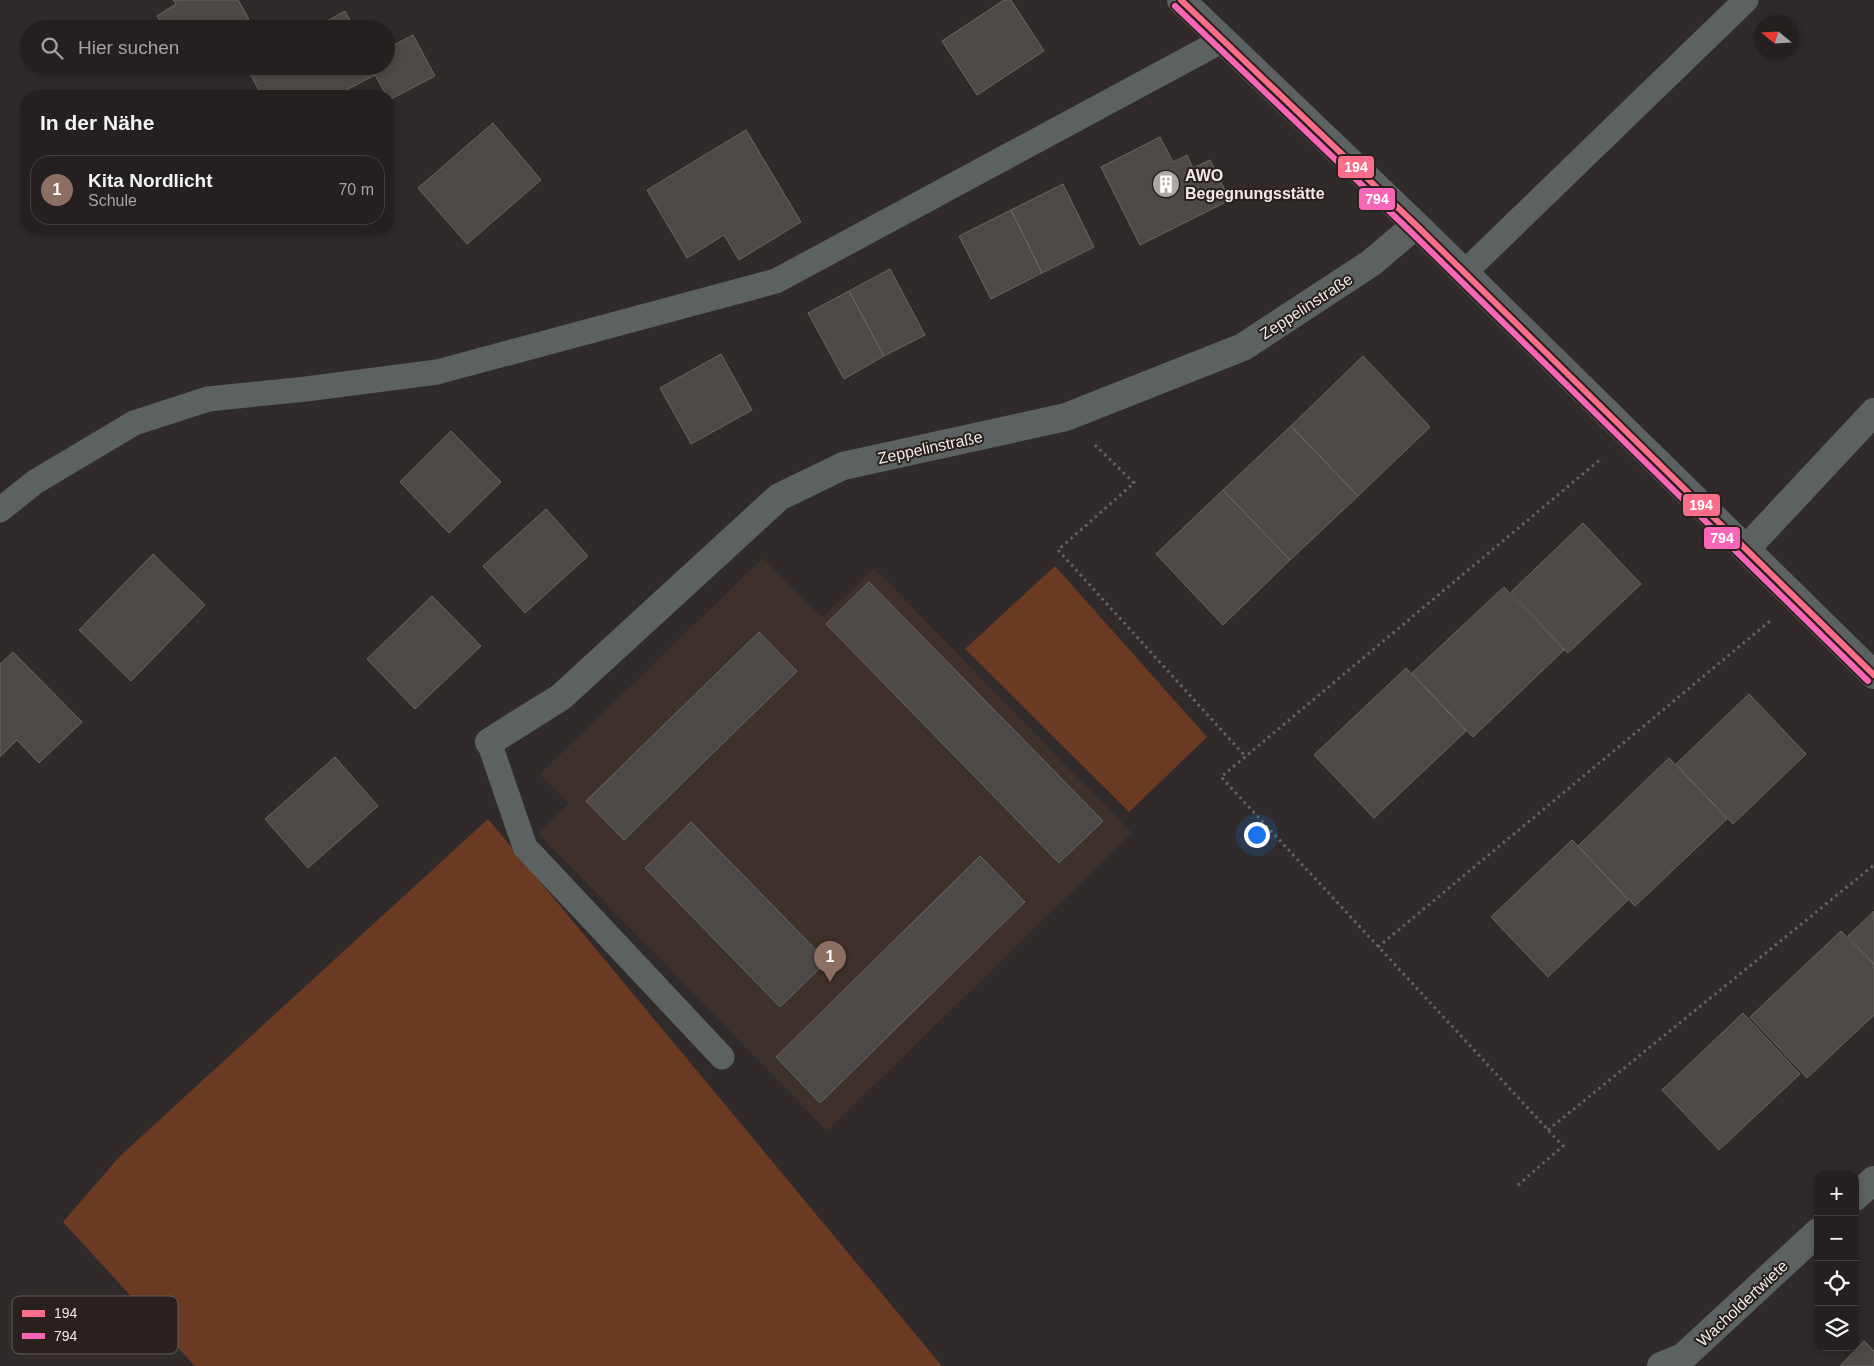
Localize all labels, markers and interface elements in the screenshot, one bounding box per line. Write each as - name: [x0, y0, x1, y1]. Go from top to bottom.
- north arrow: [1754, 15, 1799, 60]
- search box: [20, 20, 395, 75]
- icon: search: [38, 34, 66, 62]
- text: Hier suchen: [78, 37, 179, 58]
- text: In der Nähe: [40, 111, 154, 134]
- line badge: 194: [1337, 155, 1375, 179]
- text: 194: [1344, 159, 1368, 175]
- place label: AWO Begegnungsstätte: [1185, 167, 1325, 202]
- building icon: AWO Begegnungsstätte: [1151, 169, 1181, 199]
- text: Kita Nordlicht: [88, 170, 213, 191]
- text: 1: [53, 181, 61, 198]
- text: 70 m: [338, 181, 374, 198]
- line badge: 794: [1358, 187, 1396, 211]
- text: 794: [1365, 191, 1389, 207]
- text: Schule: [88, 192, 137, 209]
- street label: Zeppelinstraße: [1257, 270, 1356, 343]
- street label: Zeppelinstraße: [876, 428, 984, 467]
- line badge: 194: [1682, 493, 1721, 517]
- text: 194: [1689, 497, 1713, 513]
- line badge: 794: [1703, 526, 1741, 550]
- text: 794: [1710, 530, 1734, 546]
- your location: [1244, 822, 1270, 848]
- pin: 1: [814, 941, 846, 982]
- map controls: [1814, 1171, 1859, 1351]
- button: +: [1814, 1171, 1859, 1216]
- button: −: [1814, 1216, 1859, 1261]
- street label: Wacholdertwiete: [1694, 1257, 1791, 1350]
- button: locate: [1814, 1261, 1859, 1306]
- legend: [12, 1296, 178, 1354]
- text: 194: [54, 1305, 78, 1321]
- button: layers: [1814, 1306, 1859, 1351]
- text: 794: [54, 1328, 78, 1344]

